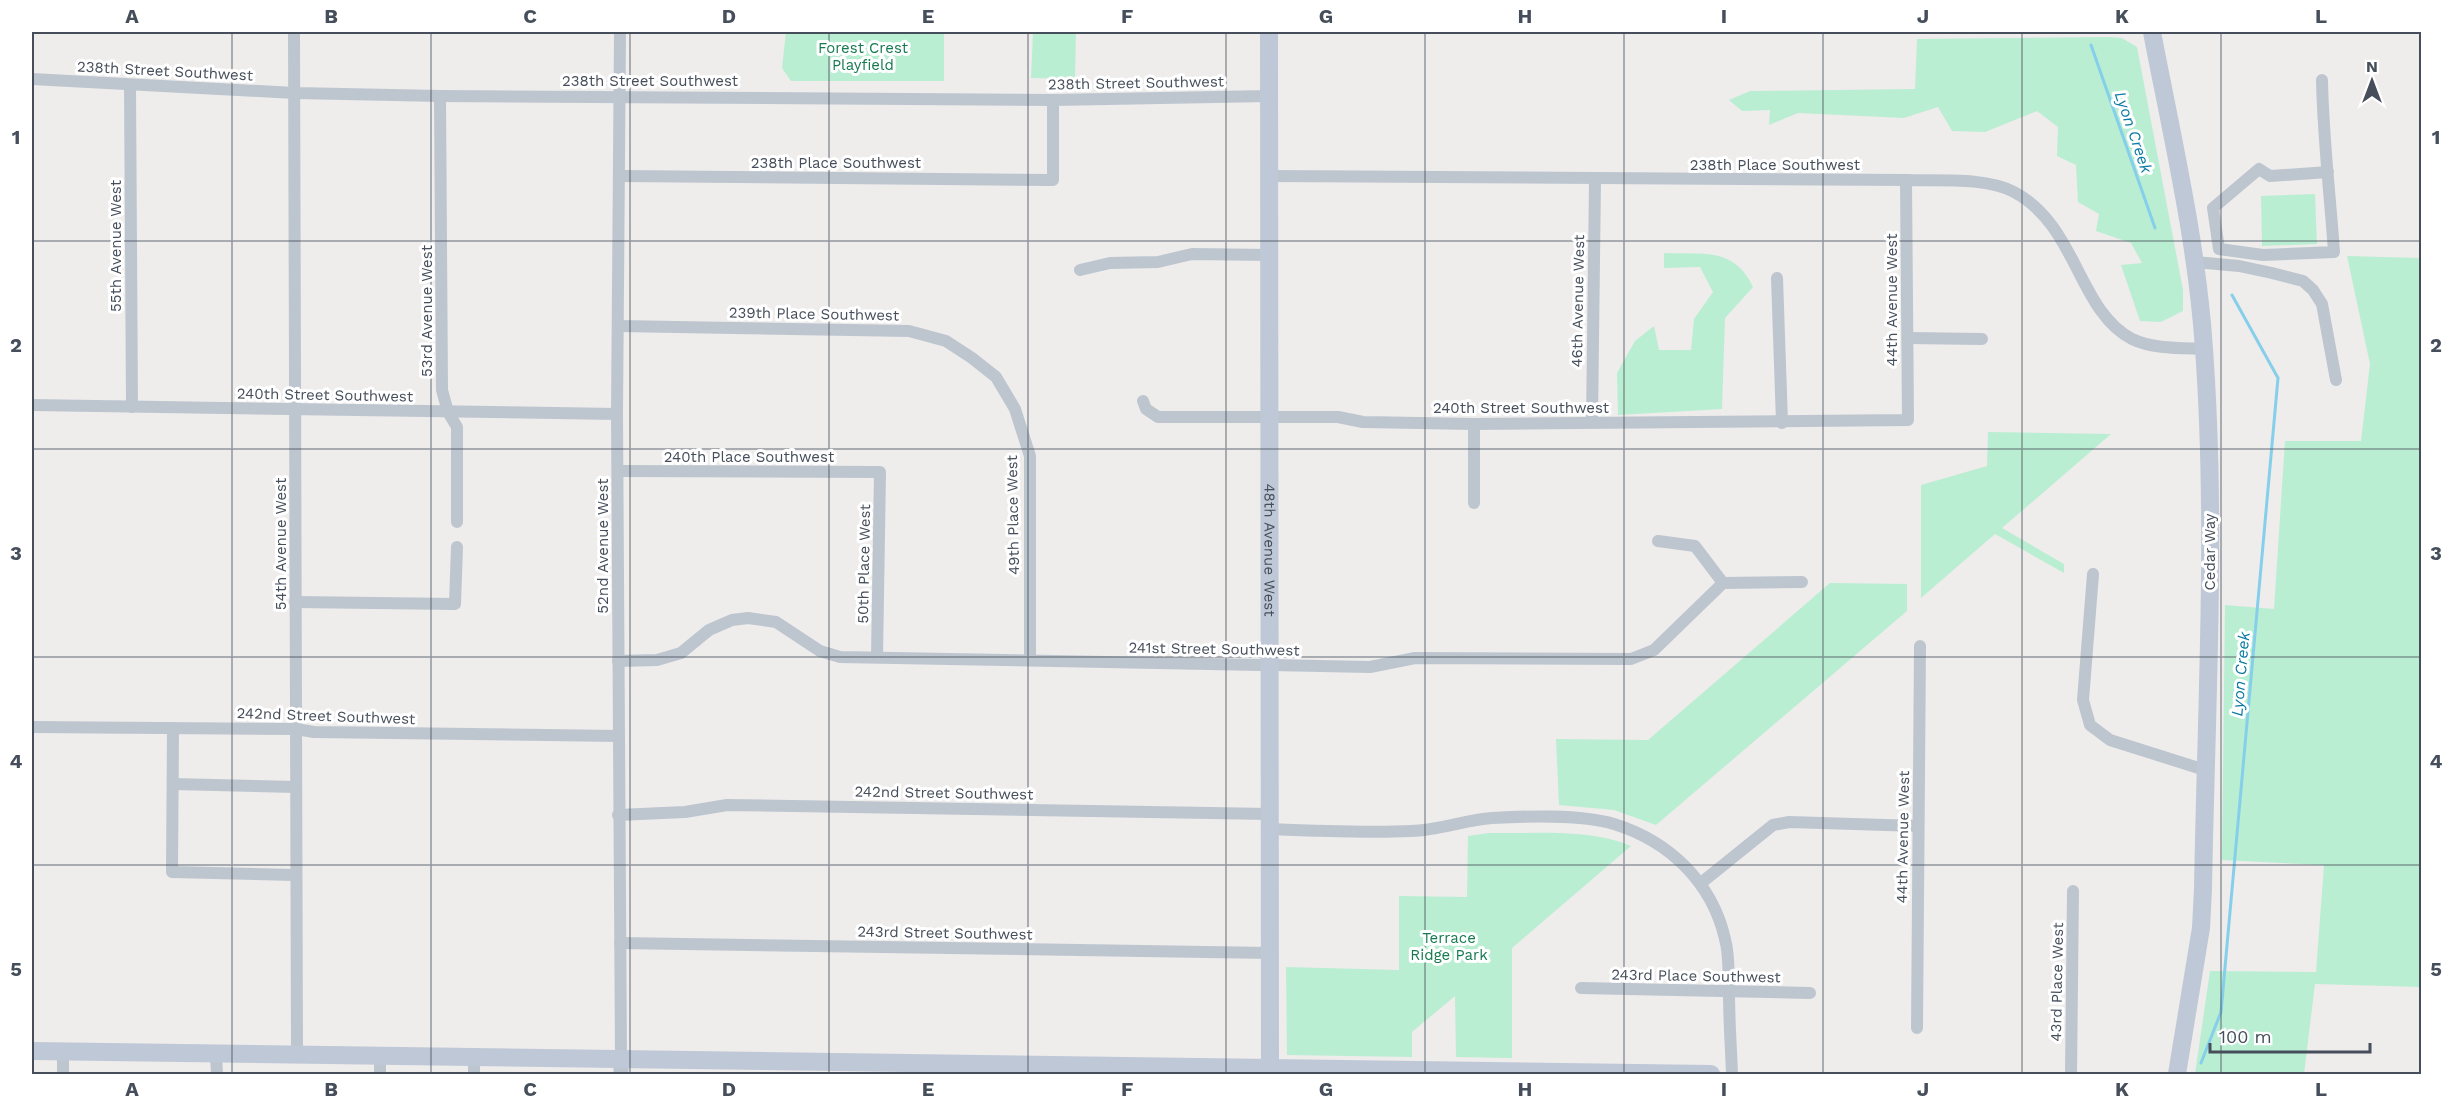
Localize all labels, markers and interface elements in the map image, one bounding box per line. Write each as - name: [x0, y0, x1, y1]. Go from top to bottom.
- text: A: [125, 4, 139, 28]
- text: B: [324, 4, 338, 28]
- text: C: [523, 4, 537, 28]
- text: D: [722, 4, 736, 28]
- text: E: [922, 4, 934, 28]
- text: F: [1121, 4, 1133, 28]
- text: G: [1319, 4, 1333, 28]
- text: H: [1518, 4, 1532, 28]
- text: I: [1721, 4, 1727, 28]
- text: J: [1917, 4, 1929, 28]
- text: K: [2115, 4, 2129, 28]
- text: L: [2315, 4, 2327, 28]
- park label: Forest Crest Playfield: [818, 39, 909, 74]
- north arrow: [2342, 51, 2402, 111]
- street label: 238th Street Southwest: [77, 57, 254, 85]
- text: N: [2366, 57, 2378, 76]
- street label: 238th Street Southwest: [562, 72, 739, 90]
- street label: 238th Street Southwest: [1048, 72, 1225, 94]
- water label: Lyon Creek: [2111, 89, 2157, 177]
- text: 1: [12, 125, 20, 149]
- text: 1: [2432, 125, 2440, 149]
- street label: 238th Place Southwest: [751, 154, 922, 172]
- street label: 238th Place Southwest: [1690, 156, 1861, 174]
- street label: 55th Avenue West: [107, 179, 125, 312]
- street label: 44th Avenue West: [1883, 233, 1901, 366]
- street label: 46th Avenue West: [1568, 234, 1588, 368]
- street label: 53rd Avenue West: [418, 244, 436, 377]
- street label: 239th Place Southwest: [729, 304, 900, 324]
- text: 2: [10, 333, 22, 357]
- text: 2: [2430, 333, 2442, 357]
- street label: 240th Street Southwest: [237, 384, 414, 406]
- street label: 240th Street Southwest: [1433, 399, 1610, 417]
- street label: 240th Place Southwest: [664, 448, 835, 466]
- street label: 49th Place West: [1003, 454, 1023, 575]
- street label: 54th Avenue West: [272, 477, 290, 610]
- street label: 52nd Avenue West: [594, 478, 612, 614]
- street label: 48th Avenue West: [1260, 483, 1279, 617]
- street label: 50th Place West: [854, 503, 874, 624]
- street label: Cedar Way: [2201, 513, 2219, 590]
- text: 3: [10, 541, 22, 565]
- text: 3: [2430, 541, 2442, 565]
- water label: Lyon Creek: [2227, 630, 2254, 717]
- street label: 241st Street Southwest: [1128, 639, 1300, 660]
- street label: 242nd Street Southwest: [236, 704, 416, 728]
- text: 4: [10, 749, 23, 773]
- text: 4: [2430, 749, 2443, 773]
- street label: 44th Avenue West: [1893, 770, 1913, 904]
- street label: 242nd Street Southwest: [854, 782, 1034, 804]
- street label: 243rd Street Southwest: [857, 922, 1034, 944]
- street label: 43rd Place West: [2047, 922, 2067, 1042]
- park label: Terrace Ridge Park: [1410, 929, 1488, 964]
- text: 5: [10, 957, 22, 981]
- text: 5: [2430, 957, 2442, 981]
- street label: 243rd Place Southwest: [1611, 966, 1782, 986]
- scale bar: [2210, 1016, 2370, 1054]
- text: 100 m: [2219, 1026, 2272, 1047]
- text: A: [125, 1077, 139, 1101]
- text: B: [324, 1077, 338, 1101]
- text: C: [523, 1077, 537, 1101]
- text: D: [722, 1077, 736, 1101]
- text: E: [922, 1077, 934, 1101]
- text: F: [1121, 1077, 1133, 1101]
- text: G: [1319, 1077, 1333, 1101]
- text: H: [1518, 1077, 1532, 1101]
- text: I: [1721, 1077, 1727, 1101]
- text: J: [1917, 1077, 1929, 1101]
- text: K: [2115, 1077, 2129, 1101]
- text: L: [2315, 1077, 2327, 1101]

